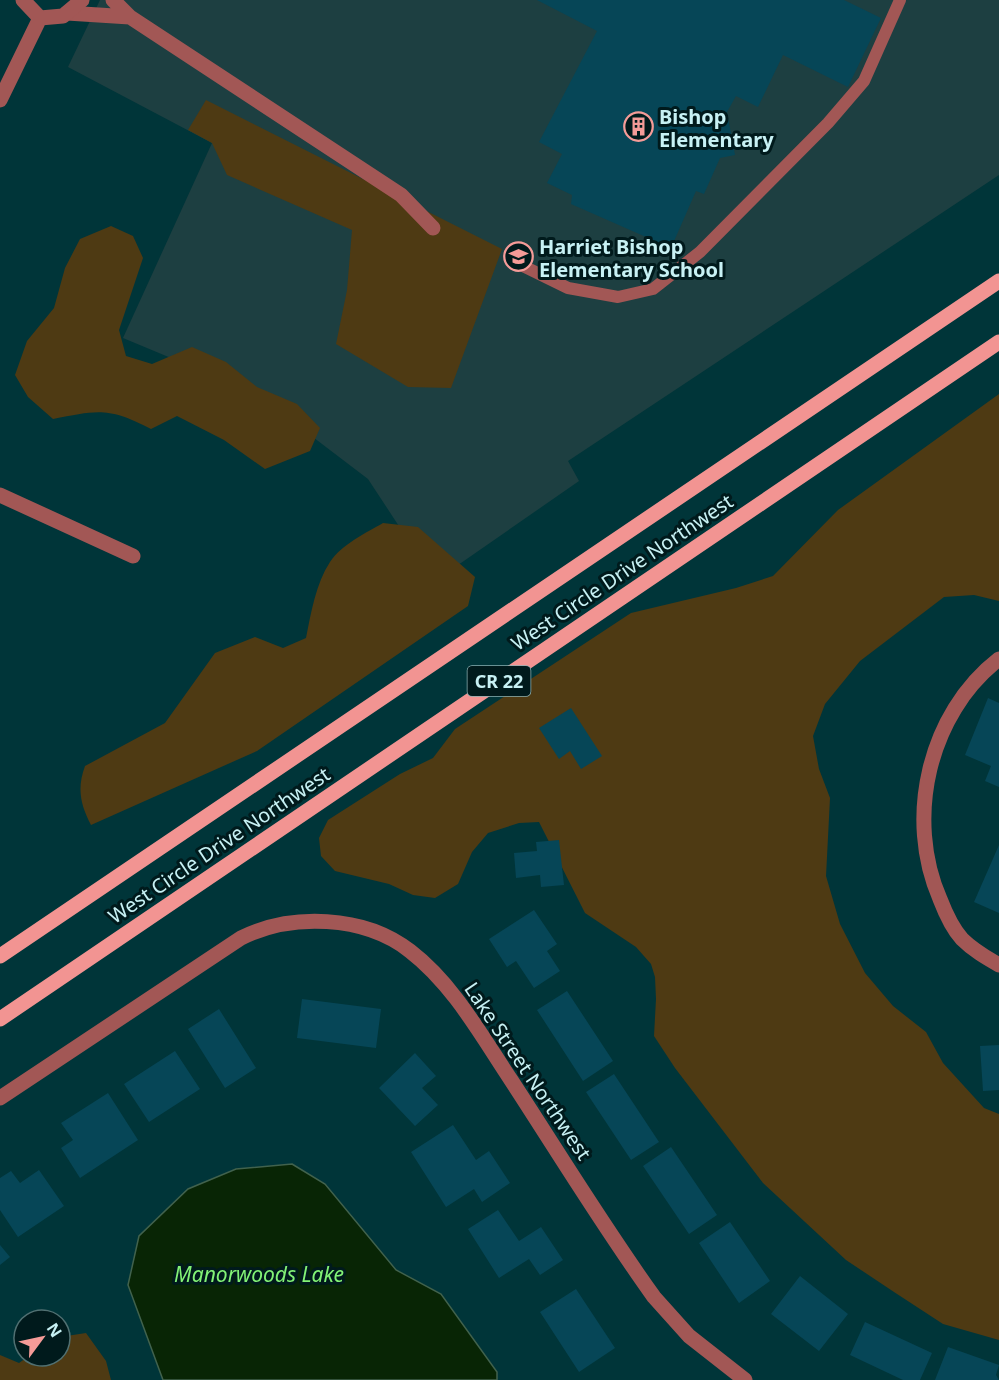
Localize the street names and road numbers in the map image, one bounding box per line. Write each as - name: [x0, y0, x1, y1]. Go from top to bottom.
- street label: West Circle Drive Northwest: [506, 488, 738, 656]
- road number: CR 22: [468, 666, 530, 696]
- street label: West Circle Drive Northwest: [103, 761, 335, 929]
- street label: Lake Street Northwest: [458, 977, 598, 1165]

